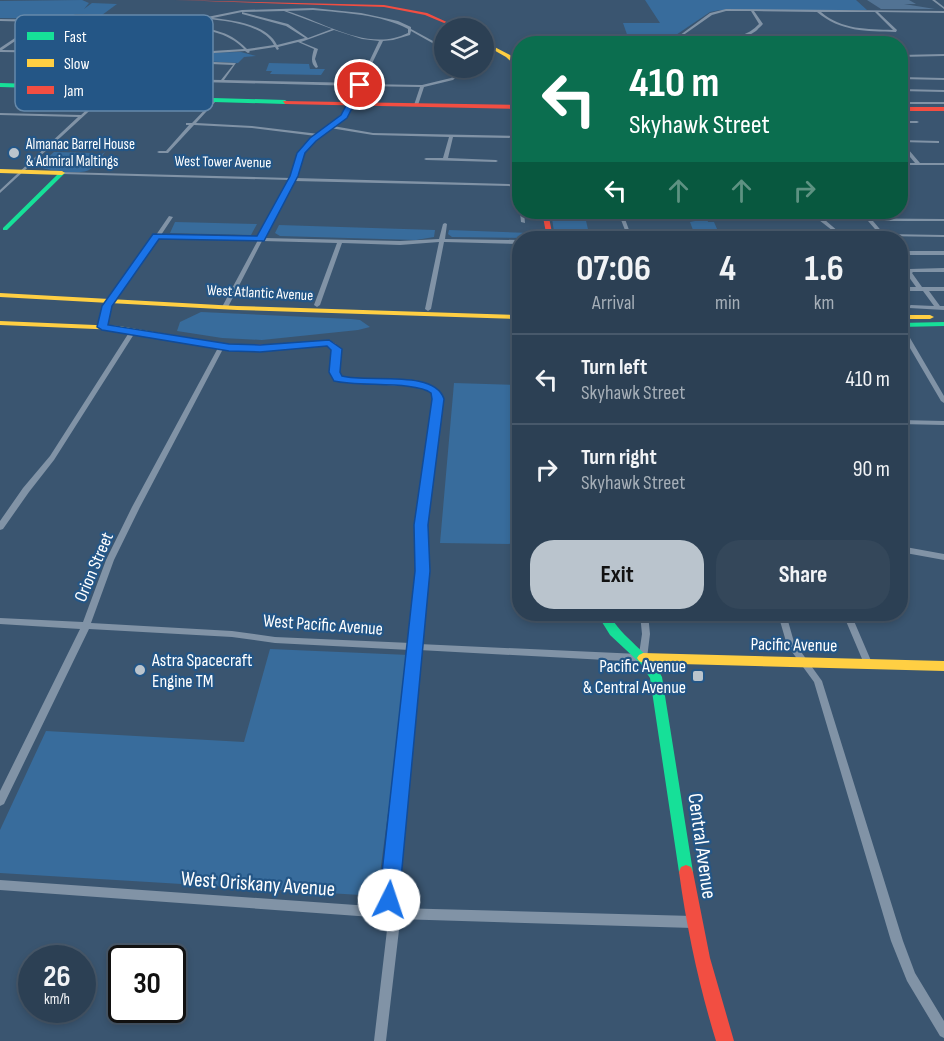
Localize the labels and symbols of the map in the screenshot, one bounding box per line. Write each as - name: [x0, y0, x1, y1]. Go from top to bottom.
- legend: [15, 15, 213, 111]
- text: Fast: [64, 28, 87, 47]
- text: Slow: [64, 55, 89, 74]
- pin: [334, 59, 385, 110]
- text: Jam: [63, 82, 84, 101]
- place label: Almanac Barrel House & Admiral Maltings: [25, 135, 135, 171]
- marker: Almanac Barrel House & Admiral Maltings: [7, 146, 21, 160]
- street label: West Tower Avenue: [174, 152, 272, 172]
- street label: West Atlantic Avenue: [206, 281, 314, 305]
- street label: Orion Street: [70, 529, 118, 605]
- street label: West Pacific Avenue: [262, 610, 384, 640]
- street label: Pacific Avenue: [750, 634, 838, 656]
- place label: Astra Spacecraft Engine TM: [151, 650, 253, 692]
- place label: Pacific Avenue & Central Avenue: [583, 656, 686, 698]
- marker: Astra Spacecraft Engine TM: [133, 663, 147, 677]
- marker: Pacific Avenue & Central Avenue: [691, 669, 705, 683]
- street label: Central Avenue: [682, 792, 722, 900]
- street label: West Oriskany Avenue: [180, 866, 336, 902]
- position arrow: [357, 868, 421, 932]
- speed limit sign: 30: [108, 945, 186, 1023]

